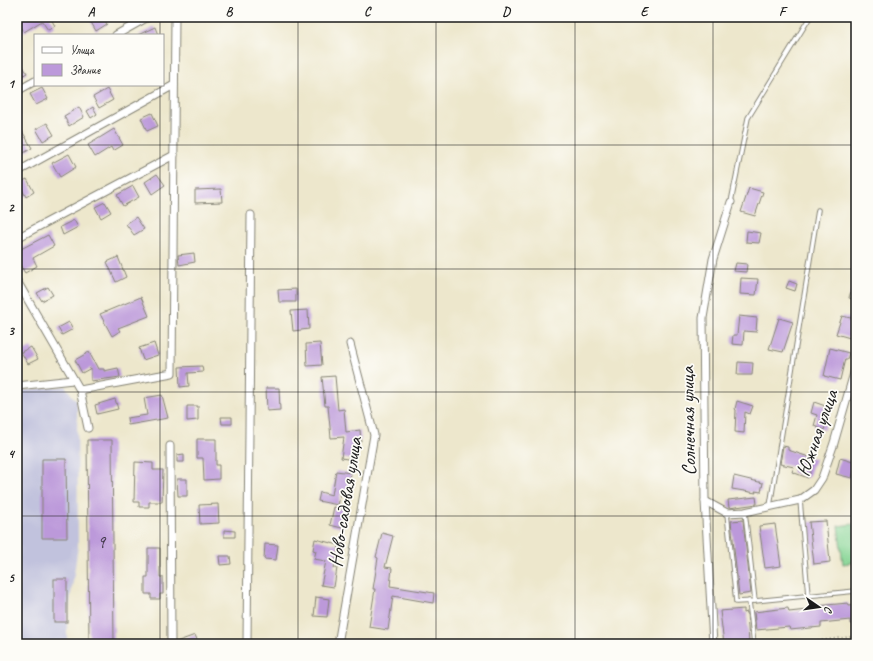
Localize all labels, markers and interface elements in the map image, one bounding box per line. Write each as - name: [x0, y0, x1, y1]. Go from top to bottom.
- text: A: [88, 4, 96, 20]
- text: B: [226, 4, 234, 20]
- text: C: [364, 4, 372, 20]
- text: D: [502, 4, 511, 20]
- text: E: [641, 4, 650, 20]
- text: F: [779, 4, 788, 20]
- legend: [34, 34, 164, 86]
- text: Улица: [70, 42, 95, 58]
- text: Здание: [70, 62, 101, 78]
- text: 1: [8, 76, 16, 92]
- text: 2: [8, 200, 15, 216]
- text: 3: [8, 323, 15, 339]
- street label: Солнечная улица: [675, 365, 701, 476]
- street label: Южная улица: [791, 385, 844, 480]
- street label: Ново-садовая улица: [322, 434, 368, 569]
- text: 4: [8, 446, 16, 462]
- house number: 9: [97, 531, 107, 553]
- text: 5: [8, 570, 15, 586]
- north arrow: [799, 587, 839, 627]
- text: С: [821, 605, 836, 615]

